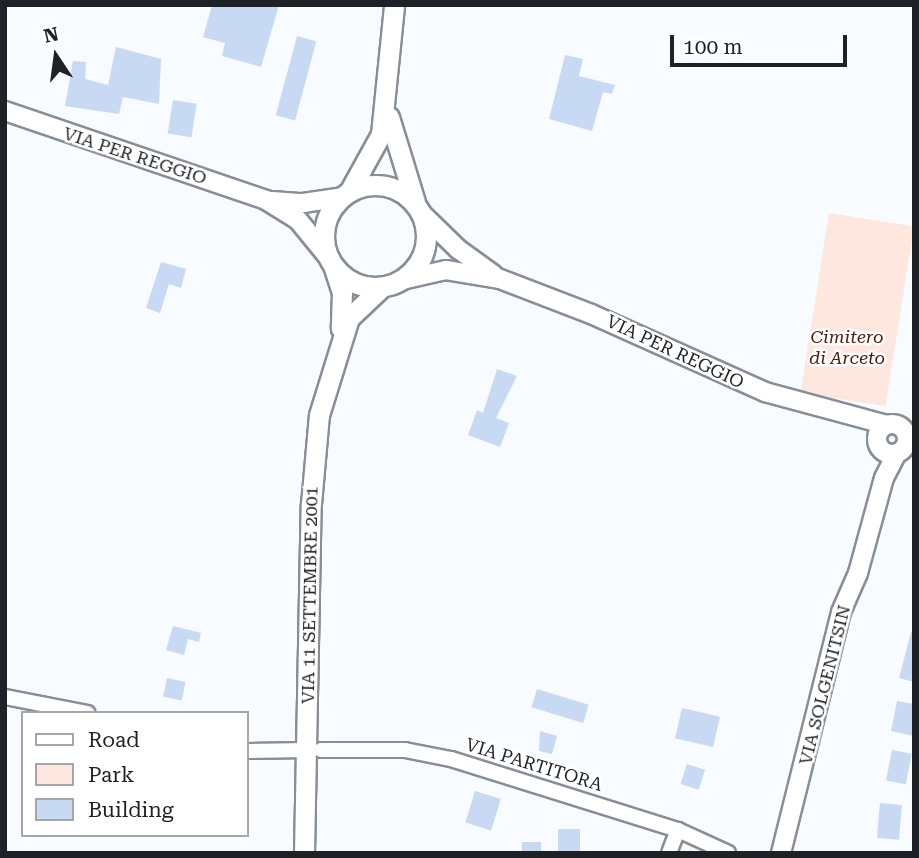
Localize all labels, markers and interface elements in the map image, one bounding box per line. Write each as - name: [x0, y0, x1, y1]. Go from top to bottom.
- north arrow: [21, 21, 91, 91]
- scale bar: [674, 21, 851, 65]
- text: N: [41, 22, 61, 48]
- text: 100 m: [683, 35, 743, 59]
- street label: VIA PER REGGIO: [61, 123, 209, 189]
- street label: VIA PER REGGIO: [603, 311, 747, 393]
- park label: Cimitero di Arceto: [809, 327, 885, 370]
- street label: VIA 11 SETTEMBRE 2001: [297, 486, 323, 704]
- street label: VIA SOLGENITSIN: [795, 603, 855, 767]
- legend: [21, 711, 248, 837]
- text: Road: [88, 728, 140, 752]
- street label: VIA PARTITORA: [463, 734, 605, 796]
- text: Park: [88, 763, 134, 787]
- text: Building: [88, 798, 174, 822]

